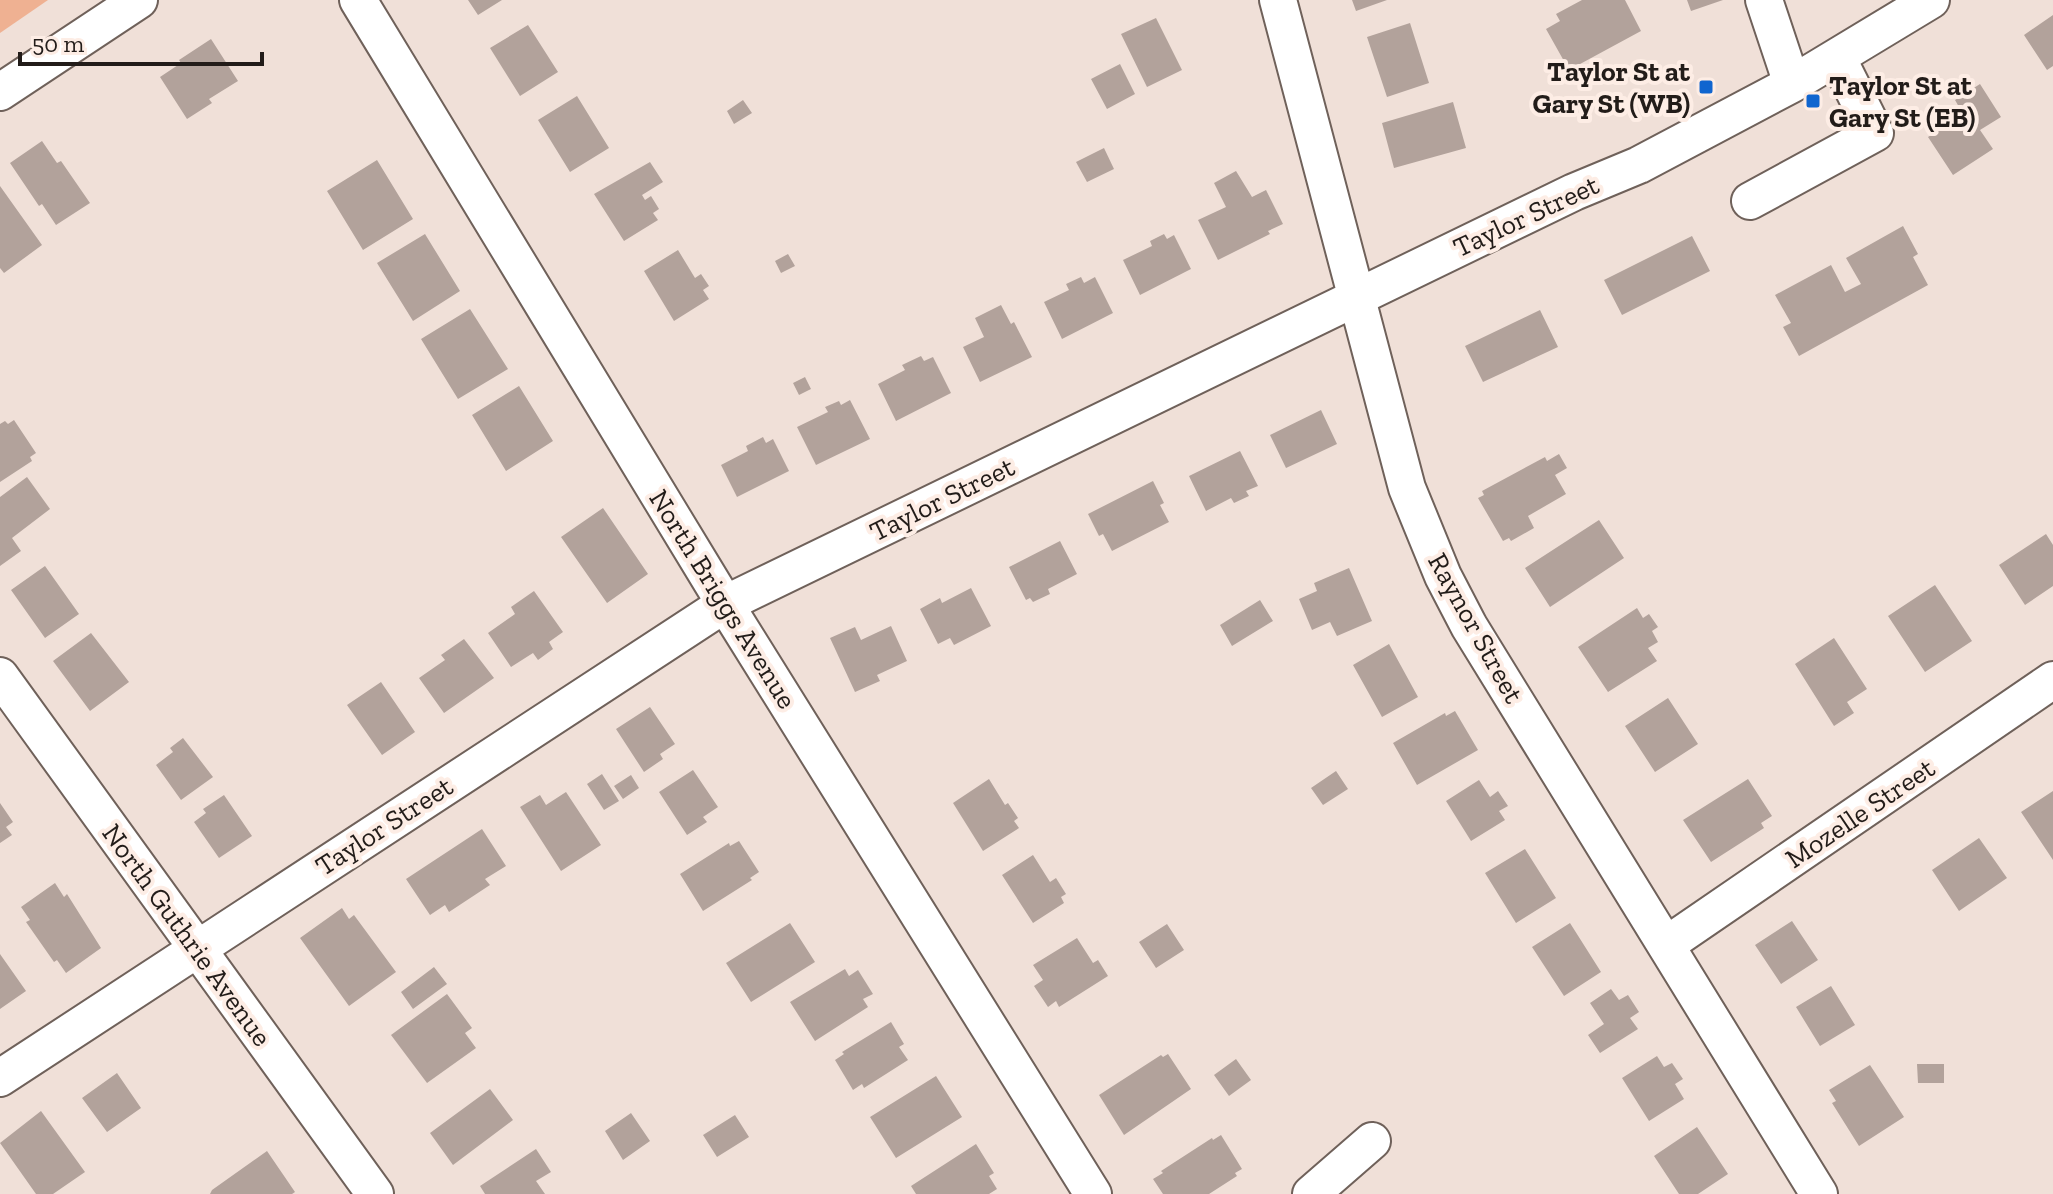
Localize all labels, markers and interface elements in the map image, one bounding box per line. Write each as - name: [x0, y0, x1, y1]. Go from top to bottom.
- scale bar: [20, 16, 262, 66]
- text: 50 m: [32, 29, 85, 58]
- place label: Taylor St at Gary St (WB): [1533, 55, 1691, 120]
- place label: Taylor St at Gary St (EB): [1829, 69, 1975, 134]
- marker: Taylor St at Gary St (WB): [1697, 78, 1715, 96]
- marker: Taylor St at Gary St (EB): [1804, 92, 1822, 110]
- street label: Taylor Street: [1448, 168, 1605, 264]
- street label: Taylor Street: [864, 450, 1020, 548]
- street label: North Briggs Avenue: [642, 483, 804, 715]
- street label: Raynor Street: [1421, 547, 1531, 709]
- street label: Mozelle Street: [1779, 751, 1941, 875]
- street label: Taylor Street: [309, 769, 459, 883]
- street label: North Guthrie Avenue: [95, 818, 279, 1052]

